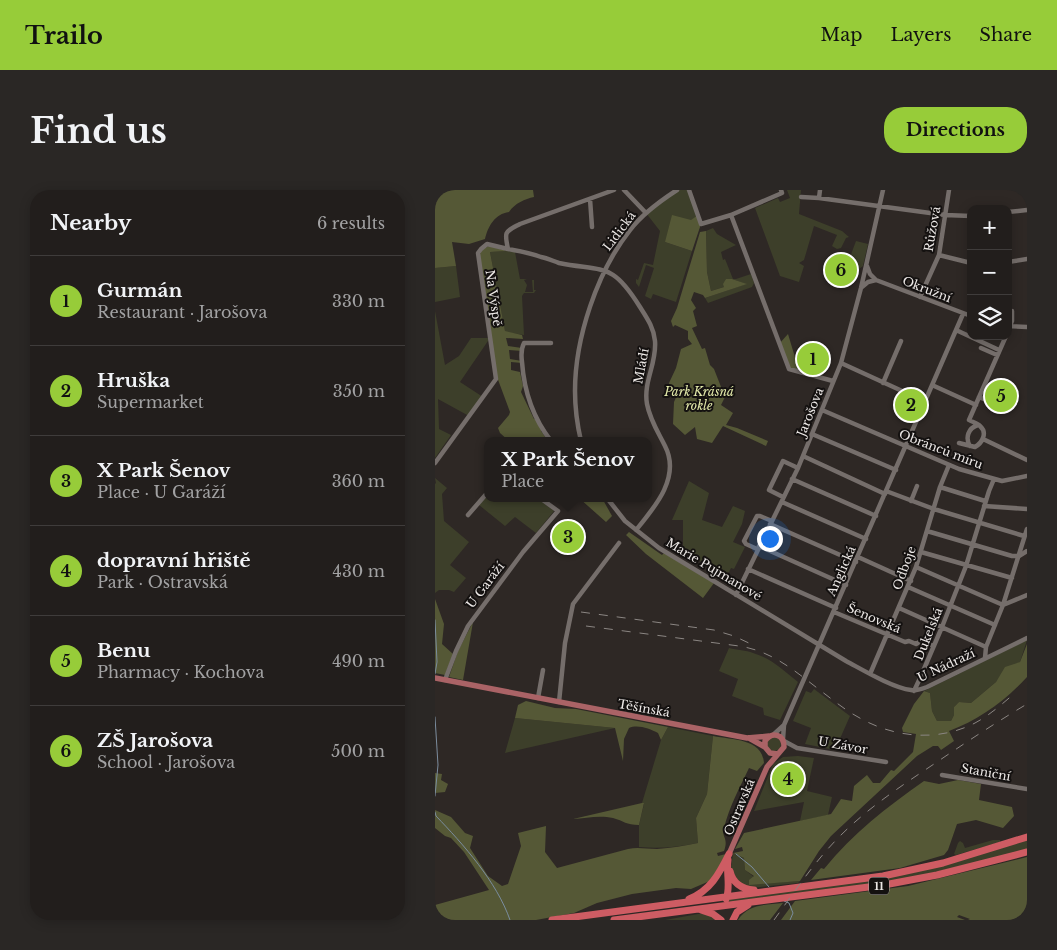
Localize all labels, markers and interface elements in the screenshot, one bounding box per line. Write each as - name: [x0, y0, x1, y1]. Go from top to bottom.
- text: Trailo: [25, 21, 103, 50]
- text: Map: [821, 24, 862, 46]
- text: Layers: [890, 24, 951, 46]
- text: Share: [979, 24, 1032, 46]
- button: Directions: [884, 107, 1027, 153]
- text: Find us: [30, 109, 167, 152]
- street label: Růžová: [921, 205, 943, 253]
- map controls: [967, 205, 1012, 340]
- button: +: [967, 205, 1012, 250]
- street label: Lidická: [599, 208, 639, 254]
- text: Nearby: [50, 210, 131, 236]
- text: 6 results: [317, 213, 385, 233]
- button: −: [967, 250, 1012, 295]
- pin: 6: [825, 251, 857, 289]
- street label: Na Výspě: [483, 269, 505, 327]
- street label: Okružní: [900, 273, 955, 306]
- text: Gurmán: [97, 279, 182, 302]
- text: 1: [63, 291, 69, 311]
- text: 330 m: [332, 291, 385, 311]
- button: layers: [967, 295, 1012, 340]
- text: Restaurant · Jarošova: [97, 302, 267, 322]
- pin: 1: [797, 340, 829, 378]
- street label: Mládí: [630, 346, 652, 385]
- text: Hruška: [97, 369, 170, 392]
- pin: 5: [985, 377, 1017, 415]
- text: 2: [61, 381, 71, 401]
- text: 350 m: [333, 381, 385, 401]
- park label: Park Krásná rokle: [663, 384, 734, 413]
- street label: Jarošova: [793, 385, 827, 440]
- pin: 2: [895, 386, 927, 424]
- text: Supermarket: [97, 392, 204, 412]
- street label: Obránců míru: [897, 426, 985, 472]
- popup: [484, 437, 652, 502]
- text: X Park Šenov: [501, 448, 635, 471]
- text: X Park Šenov: [97, 459, 230, 482]
- text: 3: [61, 471, 71, 491]
- text: 360 m: [332, 471, 385, 491]
- text: Place: [501, 471, 544, 491]
- text: Place · U Garáží: [97, 482, 226, 502]
- pin: 3: [552, 518, 584, 556]
- your location: [757, 526, 783, 552]
- street label: Marie Pujmanové: [663, 534, 765, 604]
- street label: Anglická: [823, 543, 859, 599]
- street label: Odboje: [889, 544, 919, 592]
- text: dopravní hřiště: [97, 549, 251, 572]
- street label: U Garáží: [463, 558, 508, 611]
- text: 4: [61, 561, 71, 581]
- text: 430 m: [333, 561, 385, 581]
- text: Park · Ostravská: [97, 572, 228, 592]
- street label: Šenovská: [845, 599, 904, 636]
- street label: Dukelská: [911, 605, 946, 663]
- text: Benu: [97, 639, 151, 662]
- street label: U Nádraží: [915, 645, 978, 685]
- text: 5: [61, 651, 71, 671]
- text: 490 m: [332, 651, 385, 671]
- text: Pharmacy · Kochova: [97, 662, 264, 682]
- street label: Těšínská: [617, 696, 672, 720]
- text: ZŠ Jarošova: [97, 729, 213, 752]
- street label: U Závor: [817, 733, 869, 757]
- text: 6: [61, 741, 71, 761]
- text: 500 m: [331, 741, 385, 761]
- text: School · Jarošova: [97, 752, 235, 772]
- pin: 4: [772, 760, 804, 798]
- street label: Staniční: [960, 760, 1013, 784]
- street label: Ostravská: [720, 776, 758, 838]
- road number: 11: [869, 878, 889, 894]

